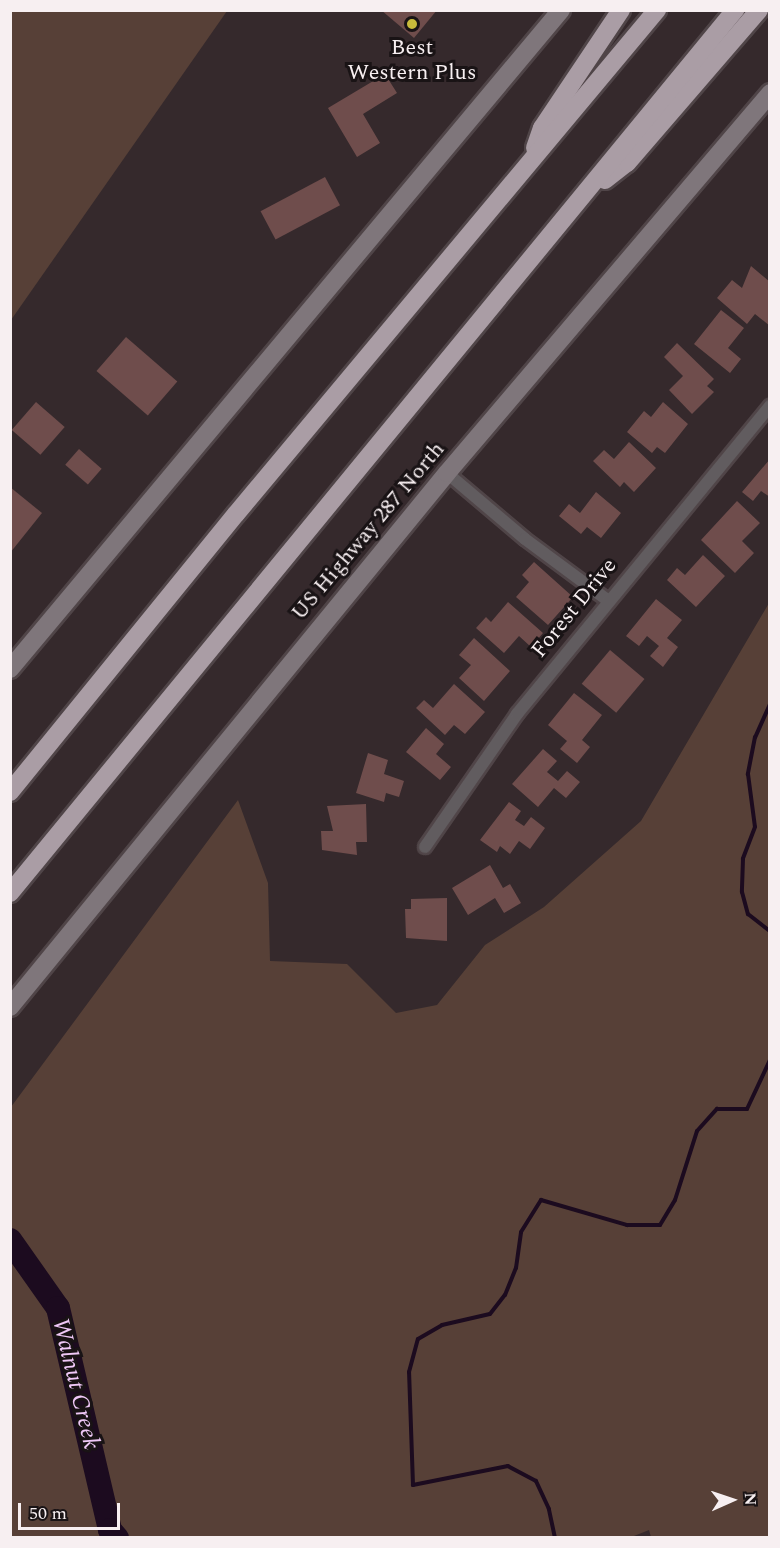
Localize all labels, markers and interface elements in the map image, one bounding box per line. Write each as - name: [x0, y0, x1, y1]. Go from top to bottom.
- marker: Best Western Plus: [405, 17, 419, 31]
- place label: Best Western Plus: [348, 34, 476, 86]
- street label: US Highway 287 North: [286, 436, 450, 626]
- street label: Forest Drive: [526, 553, 622, 663]
- water label: Walnut Creek: [45, 1315, 105, 1453]
- north arrow: [702, 1470, 762, 1530]
- scale bar: [21, 1491, 123, 1529]
- text: N: [738, 1492, 762, 1506]
- text: 50 m: [29, 1500, 67, 1527]

